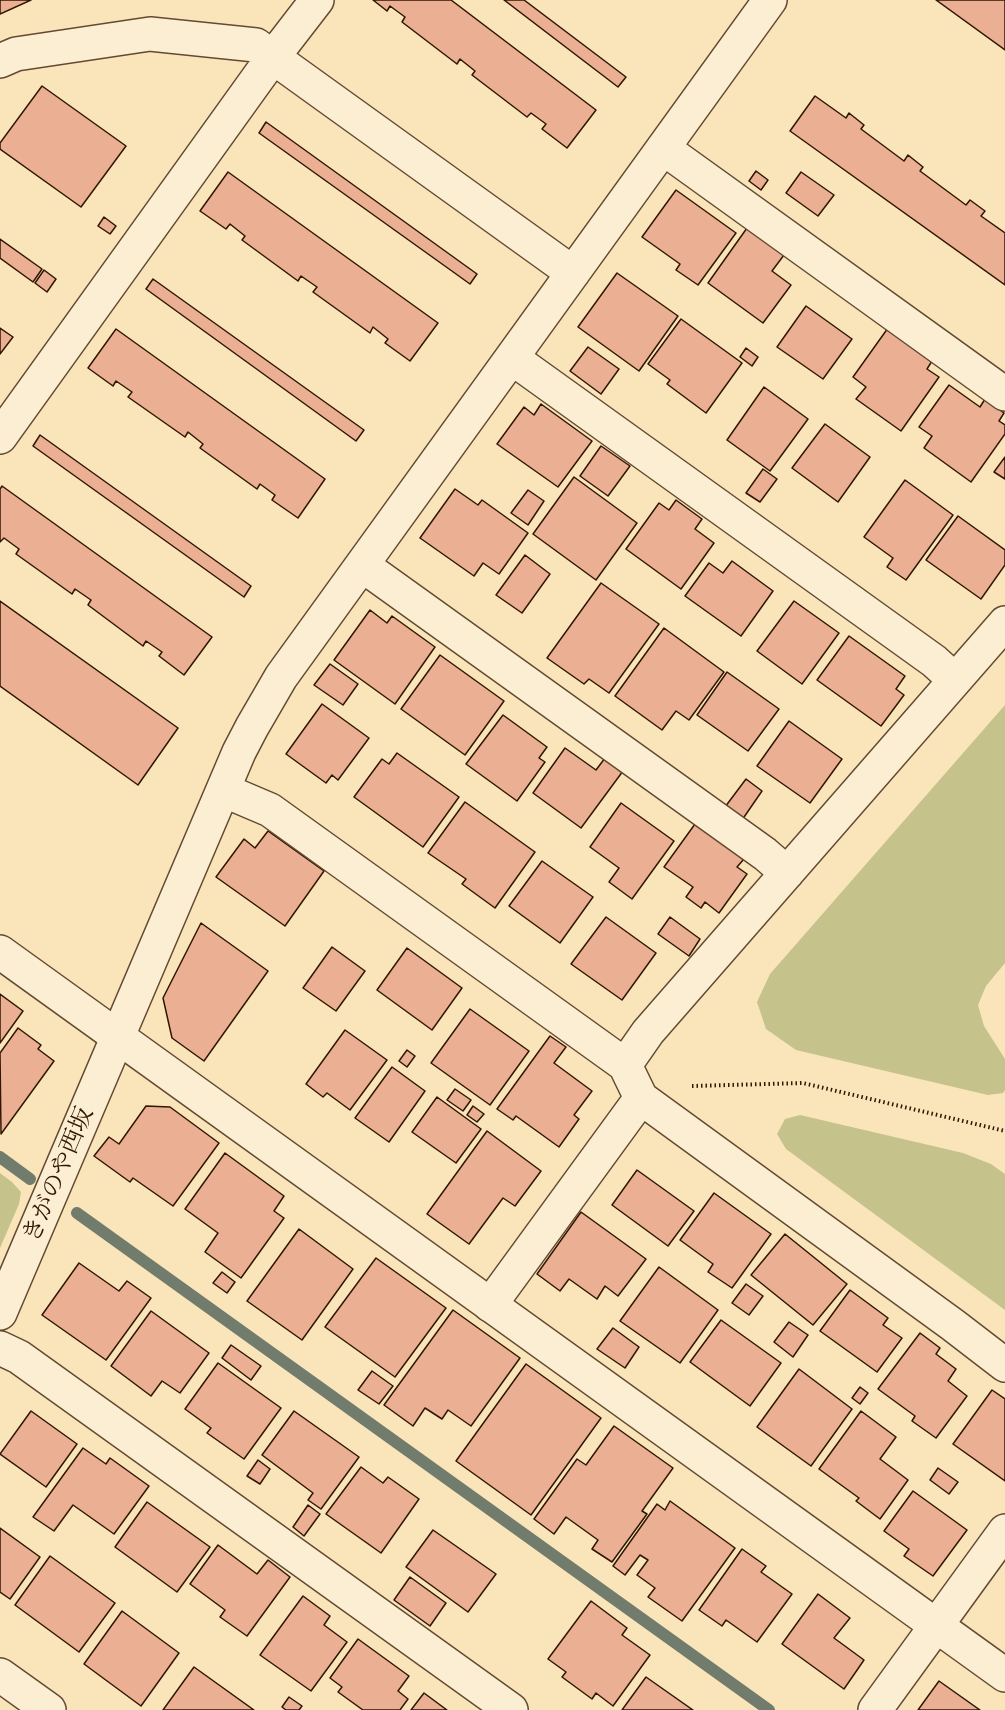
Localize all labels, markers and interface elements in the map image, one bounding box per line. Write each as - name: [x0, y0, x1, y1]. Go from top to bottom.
- street label: きがのや西坂: [18, 1103, 100, 1247]

